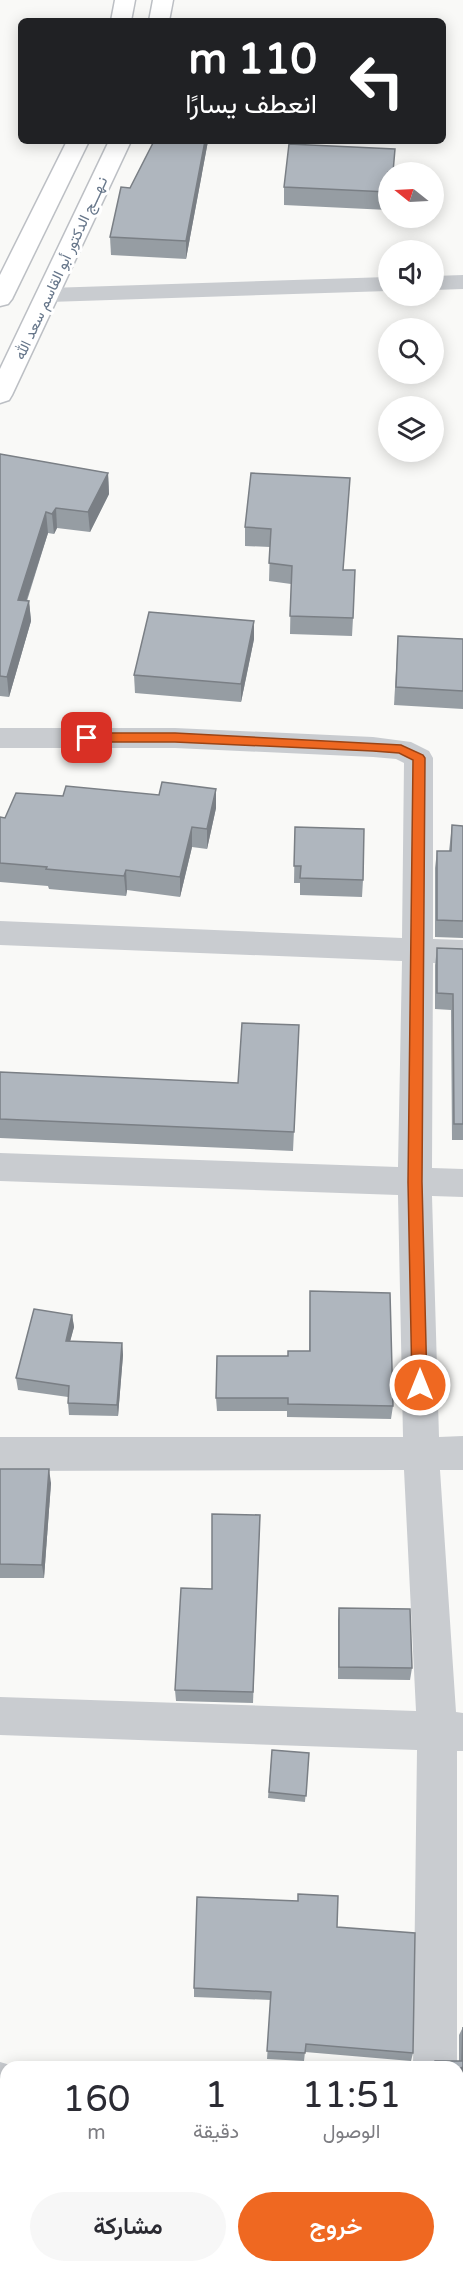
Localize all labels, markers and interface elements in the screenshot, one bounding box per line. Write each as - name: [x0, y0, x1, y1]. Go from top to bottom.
- text: 110 m: [188, 34, 317, 85]
- icon: left: [338, 42, 416, 120]
- text: انعطف يسارًا: [185, 88, 317, 121]
- north arrow: [378, 162, 444, 228]
- map controls: [378, 162, 444, 462]
- street label: نـهـــج الدكتور أبو القاسم سعد الله: [11, 174, 113, 363]
- button: sound: [378, 240, 444, 306]
- button: search: [378, 318, 444, 384]
- button: layers: [378, 396, 444, 462]
- pin: [61, 712, 112, 763]
- icon: arrive: [70, 721, 103, 754]
- position arrow: [388, 1353, 452, 1417]
- text: 1: [205, 2074, 227, 2117]
- text: 11:51: [302, 2074, 401, 2117]
- text: 160: [63, 2078, 130, 2121]
- text: دقيقة: [193, 2120, 239, 2144]
- text: الوصول: [323, 2120, 380, 2144]
- text: m: [87, 2121, 106, 2145]
- button: مشاركة: [30, 2192, 226, 2261]
- button: خروج: [238, 2192, 434, 2261]

